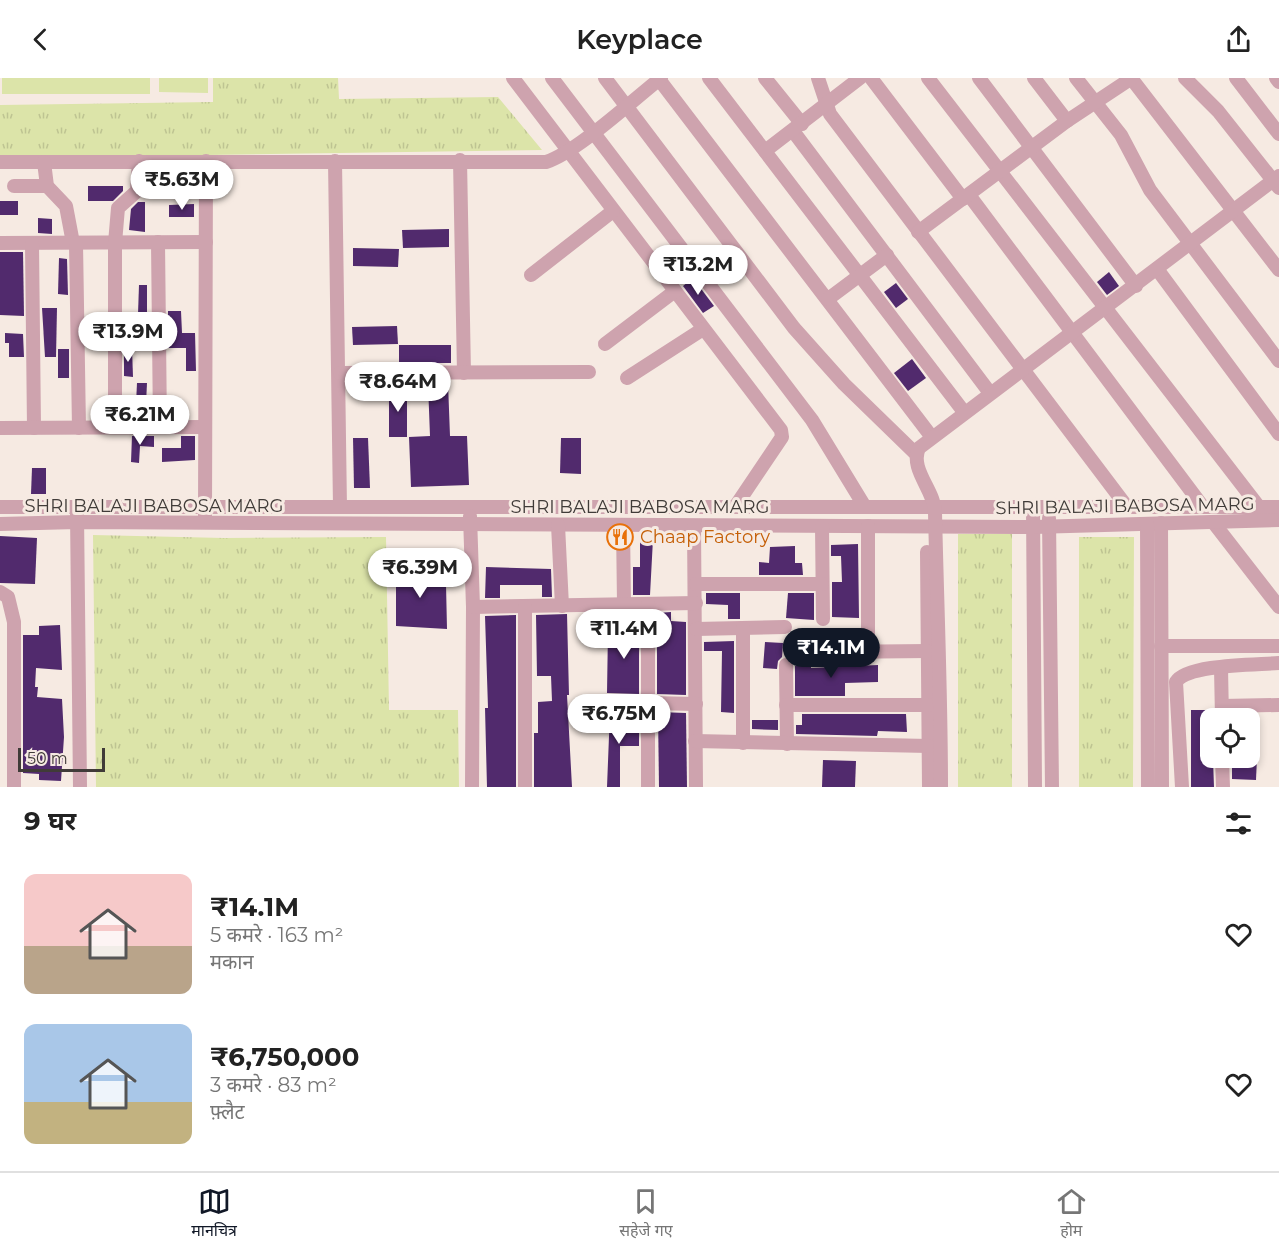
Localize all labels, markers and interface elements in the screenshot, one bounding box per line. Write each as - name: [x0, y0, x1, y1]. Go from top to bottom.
- icon: back: [24, 23, 57, 56]
- text: Keyplace: [576, 23, 703, 56]
- icon: share: [1222, 23, 1255, 56]
- pin: ₹5.63M: [133, 160, 231, 211]
- text: ₹5.63M: [144, 167, 220, 191]
- pin: ₹13.2M: [649, 245, 747, 296]
- text: ₹13.2M: [663, 252, 733, 276]
- pin: ₹13.9M: [79, 312, 177, 363]
- text: ₹13.9M: [92, 319, 164, 343]
- pin: ₹8.64M: [349, 362, 447, 413]
- text: ₹8.64M: [359, 369, 437, 393]
- pin: ₹6.21M: [91, 395, 189, 446]
- text: ₹6.21M: [104, 402, 176, 426]
- street label: SHRI BALAJI BABOSA MARG: [995, 493, 1255, 519]
- street label: SHRI BALAJI BABOSA MARG: [24, 495, 284, 517]
- street label: SHRI BALAJI BABOSA MARG: [510, 496, 770, 518]
- restaurant icon: Chaap Factory: [605, 522, 635, 552]
- place label: Chaap Factory: [640, 526, 770, 548]
- pin: ₹6.39M: [371, 548, 469, 599]
- text: ₹6.39M: [382, 555, 458, 579]
- pin: ₹11.4M: [575, 609, 673, 660]
- text: ₹11.4M: [590, 616, 658, 640]
- pin: ₹14.1M: [782, 628, 880, 679]
- text: ₹14.1M: [797, 635, 865, 659]
- pin: ₹6.75M: [570, 694, 668, 745]
- text: ₹6.75M: [582, 701, 657, 725]
- map controls: [1200, 708, 1260, 768]
- button: locate: [1200, 708, 1260, 768]
- scale bar: [18, 745, 105, 772]
- text: 50 m: [27, 749, 68, 768]
- text: 9 घर: [24, 805, 76, 837]
- icon: filters: [1222, 807, 1255, 840]
- text: ₹14.1M: [210, 891, 299, 923]
- icon: home: [72, 898, 144, 970]
- icon: heart: [1222, 918, 1255, 951]
- text: 5 कमरे · 163 m²: [210, 923, 343, 947]
- text: मकान: [210, 950, 254, 974]
- text: ₹6,750,000: [210, 1041, 359, 1073]
- icon: home: [72, 1048, 144, 1120]
- icon: heart: [1222, 1068, 1255, 1101]
- text: 3 कमरे · 83 m²: [210, 1073, 337, 1097]
- text: फ़्लैट: [210, 1100, 245, 1124]
- tab: मानचित्र: [191, 1185, 237, 1243]
- tab: सहेजे गए: [619, 1185, 672, 1243]
- tab: होम: [1055, 1185, 1088, 1243]

